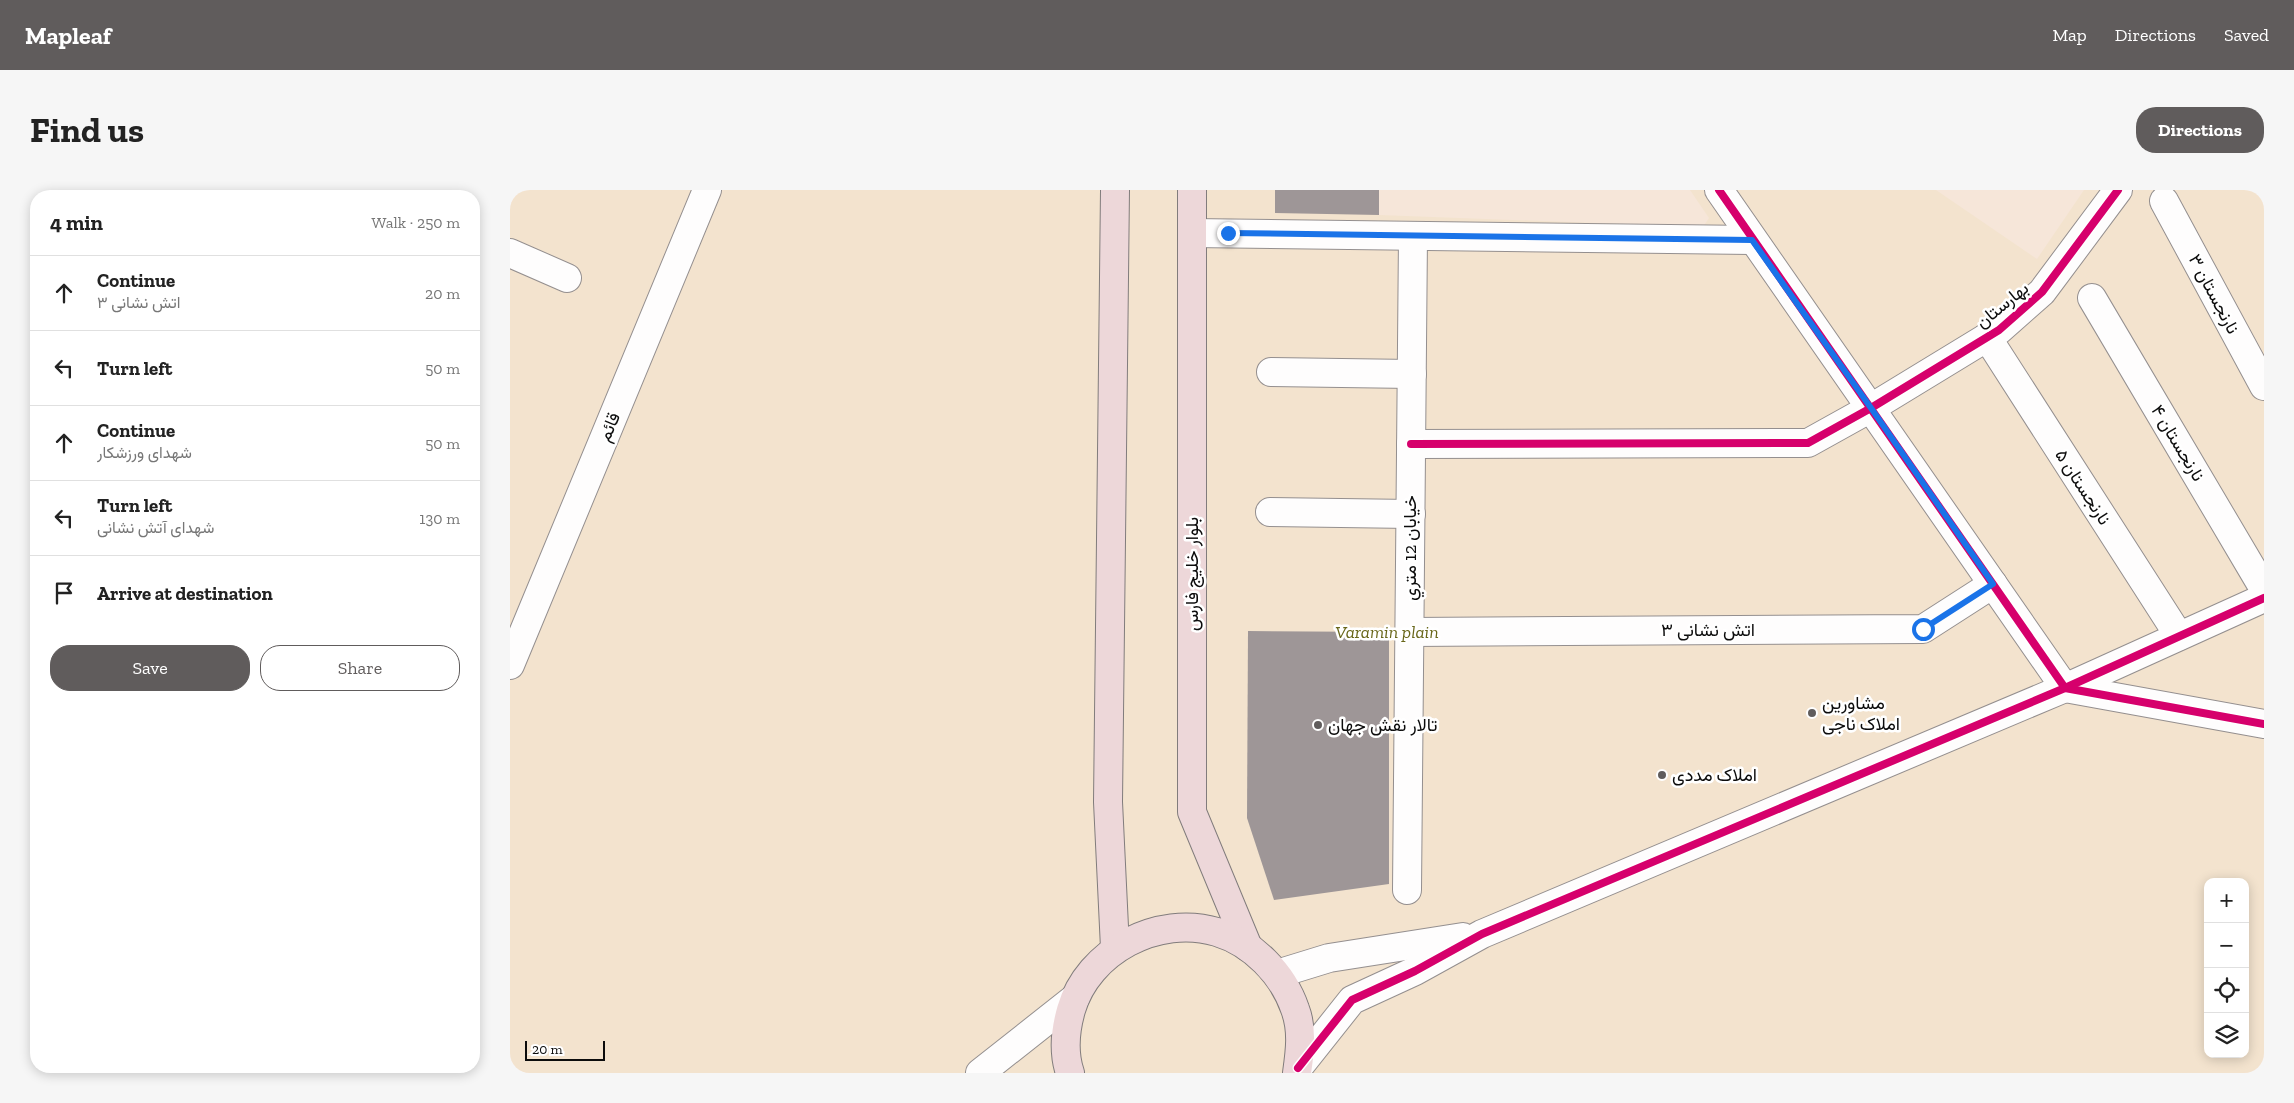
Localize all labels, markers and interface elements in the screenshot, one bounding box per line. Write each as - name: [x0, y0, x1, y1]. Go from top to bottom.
- text: Mapleaf: [25, 21, 111, 50]
- text: Map: [2052, 24, 2087, 46]
- text: Directions: [2115, 24, 2196, 46]
- text: Saved: [2224, 24, 2269, 46]
- button: Directions: [2136, 107, 2264, 153]
- text: Find us: [30, 109, 144, 151]
- text: 4 min: [50, 210, 103, 235]
- text: Walk · 250 m: [372, 213, 460, 232]
- route end: [1217, 222, 1240, 245]
- street label: نارنجستان ۳: [2184, 250, 2244, 338]
- text: Continue: [97, 269, 175, 292]
- street label: بهارستان: [1971, 277, 2033, 333]
- icon: ahead: [50, 279, 78, 307]
- text: 20 m: [425, 284, 460, 303]
- text: اتش نشانی ۳: [97, 293, 180, 312]
- icon: left: [50, 354, 78, 382]
- text: Turn left: [97, 357, 172, 380]
- text: 50 m: [425, 359, 460, 378]
- street label: نارنجستان ۴: [2147, 401, 2209, 485]
- street label: قائم: [593, 409, 626, 445]
- text: Continue: [97, 419, 175, 442]
- icon: ahead: [50, 429, 78, 457]
- text: 50 m: [425, 434, 460, 453]
- text: شهدای ورزشکار: [97, 443, 192, 462]
- street label: نارنجستان ۵: [2050, 445, 2116, 529]
- text: Turn left: [97, 494, 172, 517]
- street label: خيابان 12 متري: [1399, 495, 1425, 601]
- icon: left: [50, 504, 78, 532]
- text: 130 m: [419, 509, 460, 528]
- street label: بلوار خلیج فارس: [1181, 517, 1204, 631]
- text: شهدای آتش نشانی: [97, 518, 214, 537]
- icon: arrive: [50, 579, 78, 607]
- text: Arrive at destination: [97, 582, 273, 605]
- route start: [1912, 618, 1935, 641]
- street label: اتش نشانی ۳: [1661, 619, 1755, 641]
- park label: Varamin plain: [1335, 621, 1439, 643]
- button: Save: [50, 645, 250, 691]
- button: Share: [260, 645, 460, 691]
- place label: مشاورین املاک ناجی: [1822, 692, 1900, 735]
- marker: مشاورین املاک ناجی: [1806, 707, 1818, 719]
- place label: تالار نقش جهان: [1328, 714, 1438, 736]
- marker: تالار نقش جهان: [1312, 719, 1324, 731]
- place label: املاک مددی: [1672, 764, 1757, 786]
- marker: املاک مددی: [1656, 769, 1668, 781]
- map controls: [2204, 878, 2249, 1058]
- button: +: [2204, 878, 2249, 923]
- button: −: [2204, 923, 2249, 968]
- button: locate: [2204, 968, 2249, 1013]
- button: layers: [2204, 1013, 2249, 1058]
- scale bar: [525, 1038, 605, 1061]
- text: 20 m: [532, 1041, 563, 1058]

